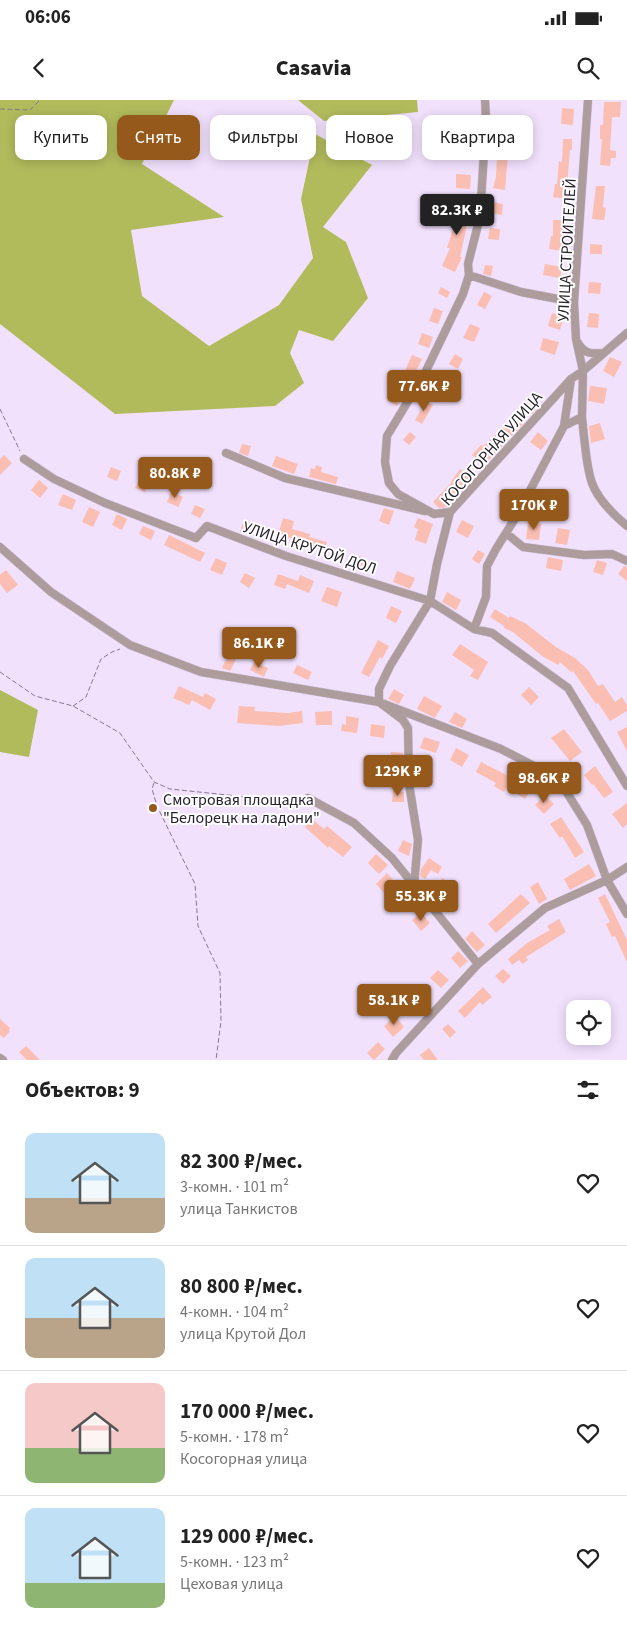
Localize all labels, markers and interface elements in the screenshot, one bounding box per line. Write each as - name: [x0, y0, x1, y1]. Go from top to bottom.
- text: 06:06: [25, 4, 71, 31]
- text: Casavia: [276, 52, 351, 84]
- icon: back: [25, 54, 53, 82]
- icon: search: [574, 54, 602, 82]
- chip: Купить: [15, 115, 107, 160]
- chip: Снять: [117, 115, 200, 160]
- chip: Фильтры: [210, 115, 316, 160]
- chip: Новое: [326, 115, 412, 160]
- chip: Квартира: [422, 115, 533, 160]
- street label: УЛИЦА СТРОИТЕЛЕЙ: [552, 178, 582, 322]
- pin: 82.3K ₽: [411, 194, 503, 236]
- text: 82.3K ₽: [431, 199, 483, 221]
- pin: 77.6K ₽: [378, 370, 470, 412]
- text: 77.6K ₽: [398, 375, 450, 397]
- street label: КОСОГОРНАЯ УЛИЦА: [436, 387, 548, 510]
- pin: 80.8K ₽: [129, 456, 221, 499]
- text: 80.8K ₽: [149, 462, 201, 484]
- pin: 170K ₽: [493, 488, 575, 531]
- text: 170K ₽: [511, 494, 557, 516]
- street label: УЛИЦА КРУТОЙ ДОЛ: [240, 516, 379, 580]
- pin: 86.1K ₽: [213, 626, 305, 669]
- text: 86.1K ₽: [233, 632, 285, 654]
- pin: 129K ₽: [357, 754, 439, 797]
- text: 129K ₽: [375, 760, 421, 782]
- pin: 98.6K ₽: [498, 762, 590, 804]
- text: 98.6K ₽: [518, 767, 570, 789]
- place label: Смотровая площадка "Белорецк на ладони": [163, 789, 320, 829]
- marker: Смотровая площадка "Белорецк на ладони": [147, 802, 159, 814]
- pin: 55.3K ₽: [375, 880, 467, 922]
- text: 55.3K ₽: [395, 885, 447, 907]
- pin: 58.1K ₽: [348, 984, 440, 1026]
- text: 58.1K ₽: [368, 989, 420, 1011]
- map controls: [566, 1000, 611, 1045]
- button: locate: [566, 1000, 611, 1045]
- text: Объектов: 9: [25, 1075, 140, 1105]
- icon: filters: [574, 1076, 602, 1104]
- text: 82 300 ₽/мес.: [180, 1146, 303, 1176]
- icon: home: [65, 1153, 125, 1213]
- icon: heart: [574, 1169, 602, 1197]
- text: 3-комн. · 101 m²: [180, 1176, 289, 1198]
- text: улица Танкистов: [180, 1198, 298, 1220]
- text: 80 800 ₽/мес.: [180, 1271, 303, 1301]
- icon: home: [65, 1278, 125, 1338]
- icon: heart: [574, 1294, 602, 1322]
- text: 4-комн. · 104 m²: [180, 1301, 289, 1323]
- text: улица Крутой Дол: [180, 1323, 306, 1345]
- text: 170 000 ₽/мес.: [180, 1396, 314, 1426]
- icon: home: [65, 1403, 125, 1463]
- icon: heart: [574, 1419, 602, 1447]
- text: 5-комн. · 178 m²: [180, 1426, 289, 1448]
- text: Косогорная улица: [180, 1448, 307, 1470]
- text: 129 000 ₽/мес.: [180, 1521, 314, 1551]
- icon: home: [65, 1528, 125, 1588]
- icon: heart: [574, 1544, 602, 1572]
- text: 5-комн. · 123 m²: [180, 1551, 289, 1573]
- text: Цеховая улица: [180, 1573, 283, 1595]

